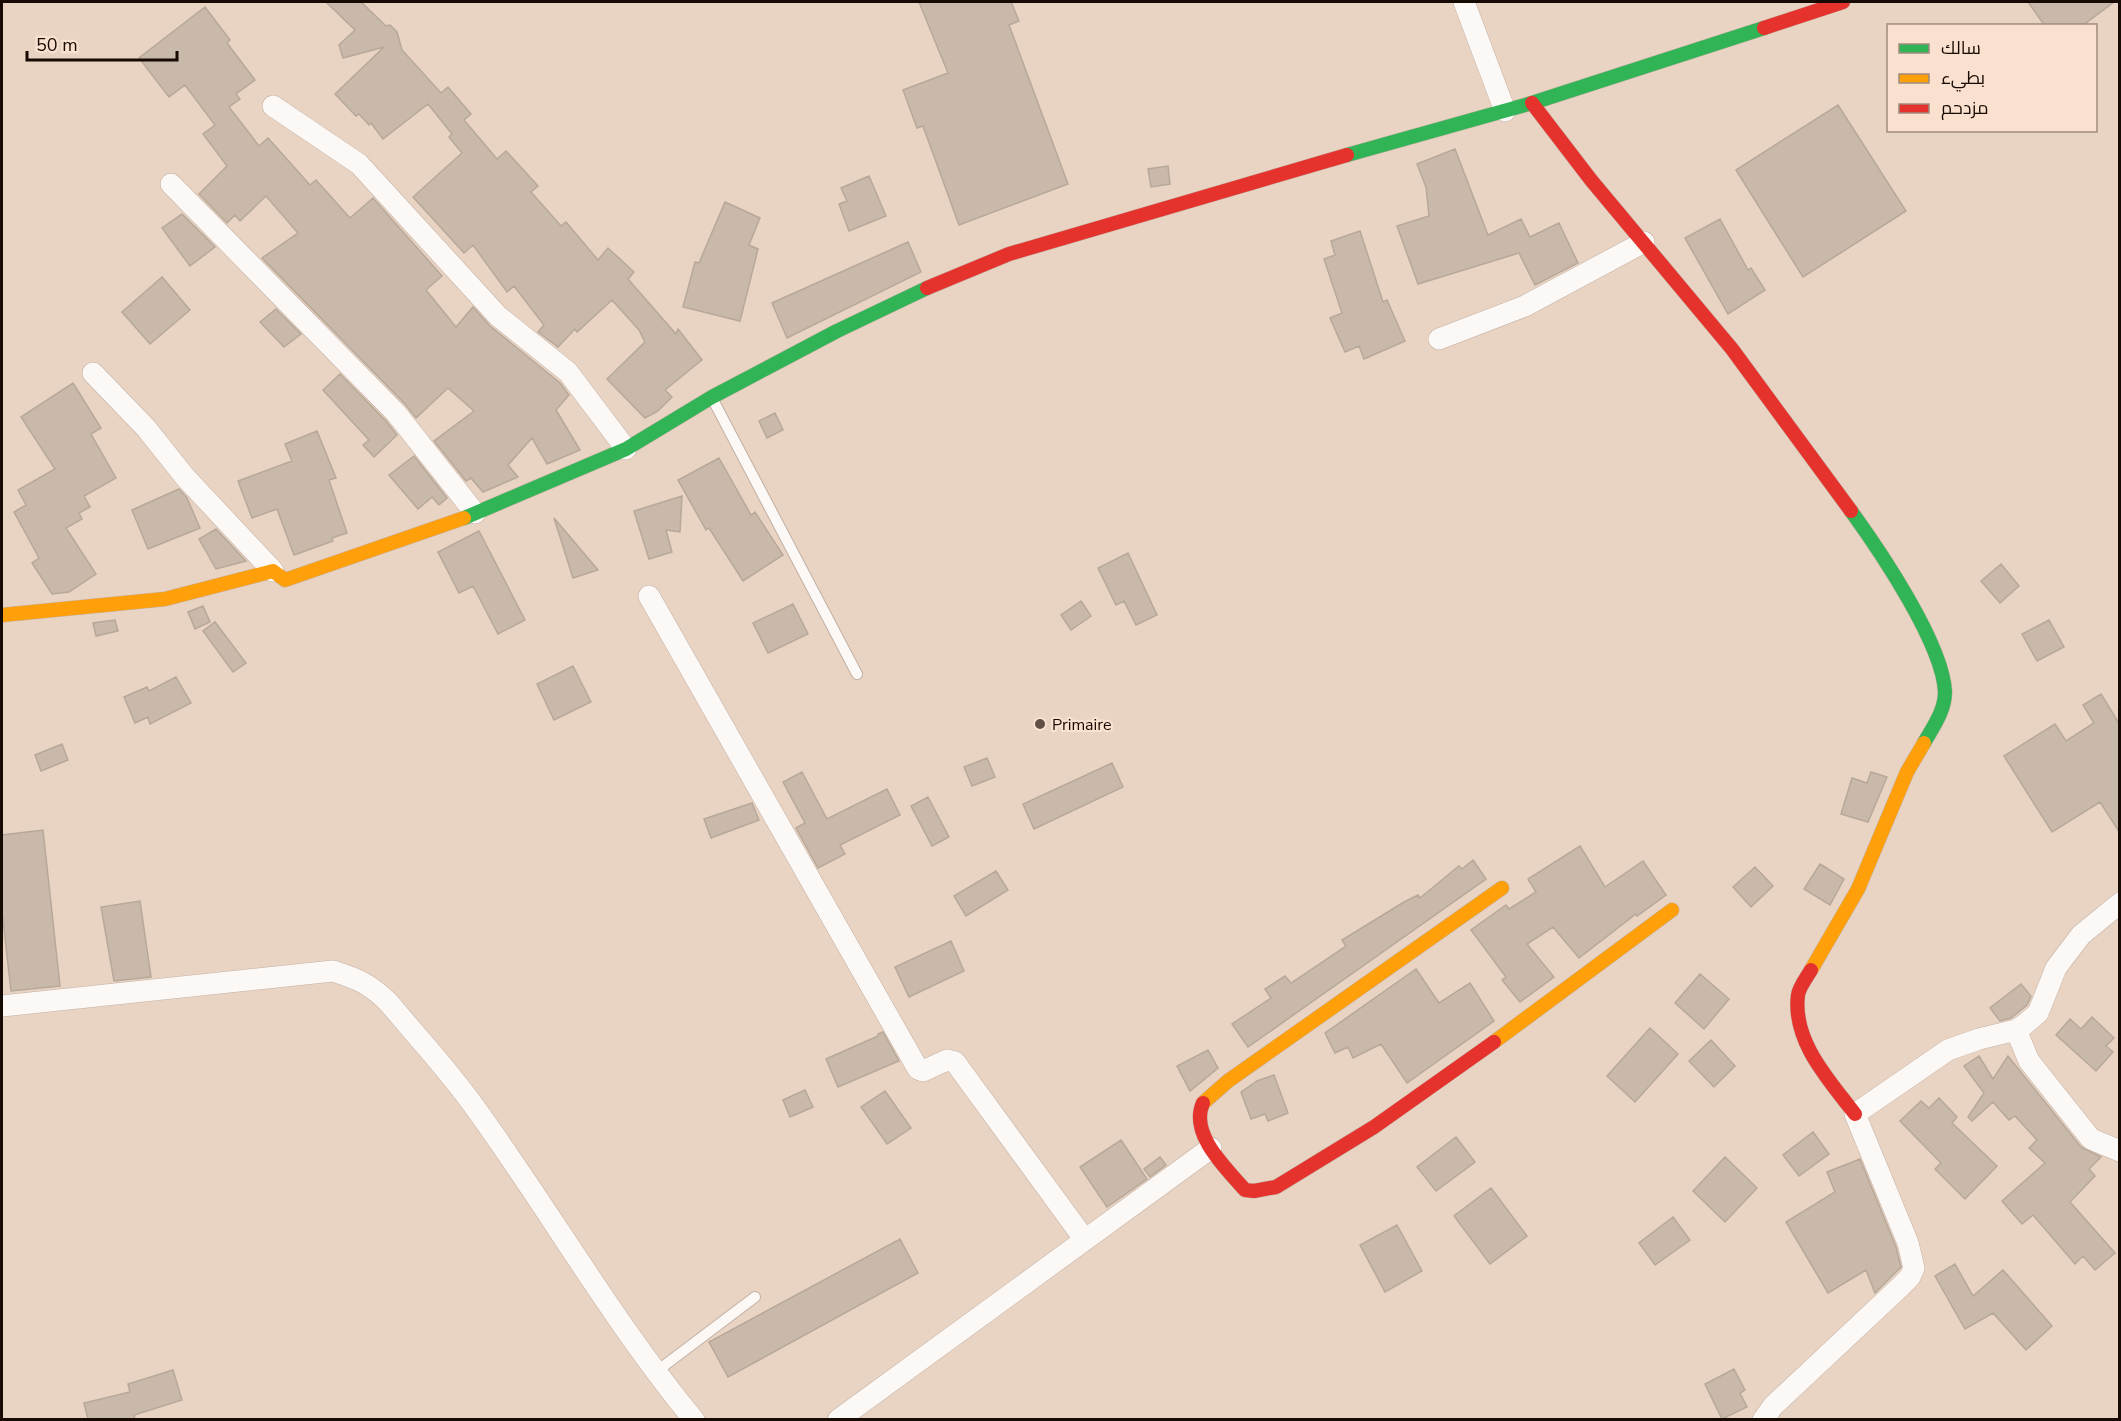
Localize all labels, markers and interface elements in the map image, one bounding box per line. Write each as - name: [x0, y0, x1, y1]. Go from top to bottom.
- scale bar: [27, 24, 177, 62]
- legend: [1887, 24, 2097, 132]
- text: 50 m: [36, 33, 78, 57]
- text: سالك: [1941, 36, 1981, 60]
- text: بطيء: [1941, 66, 1985, 92]
- text: مزدحم: [1941, 96, 1989, 120]
- place label: Primaire: [1052, 714, 1111, 736]
- marker: Primaire: [1033, 717, 1047, 731]

